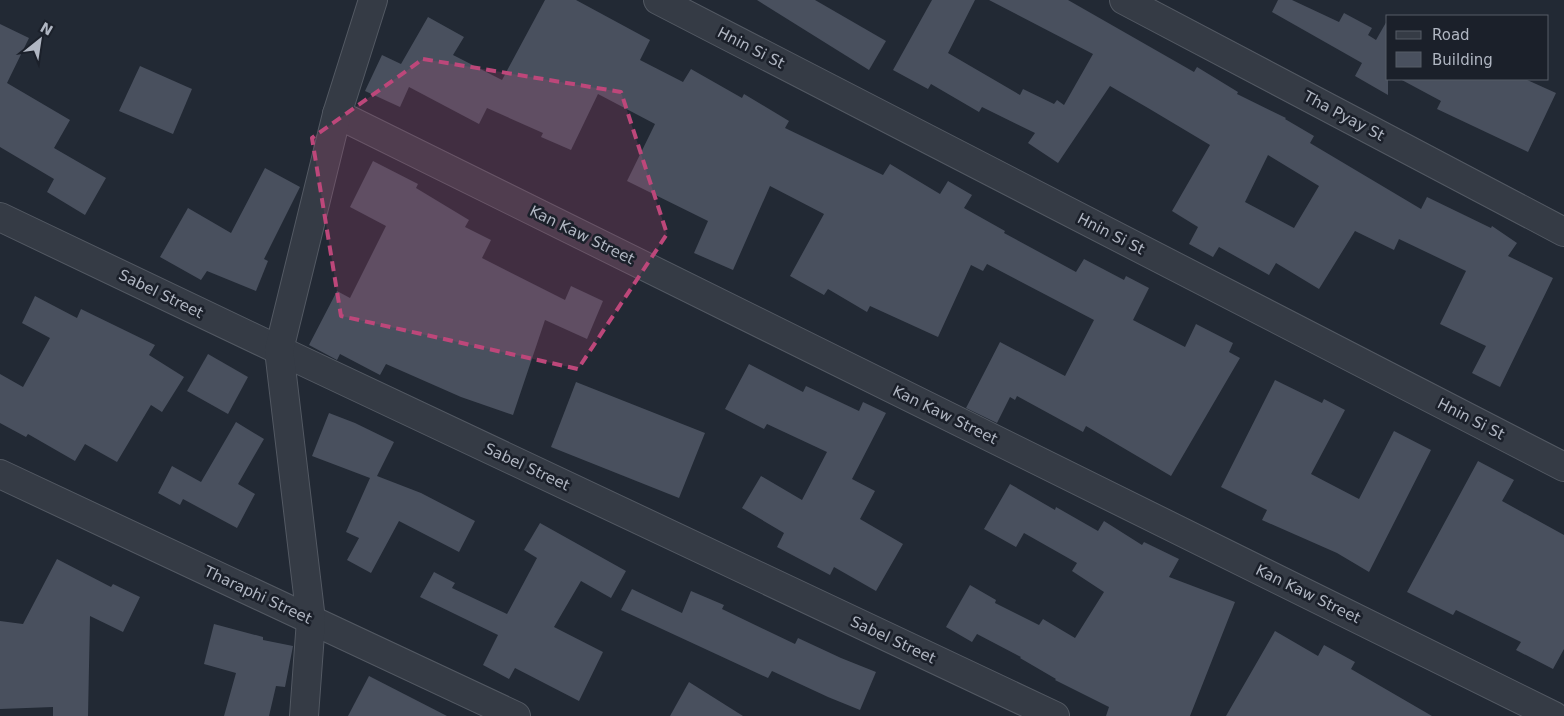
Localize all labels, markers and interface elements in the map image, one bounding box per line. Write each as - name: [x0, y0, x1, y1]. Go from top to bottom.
- north arrow: [15, 15, 65, 65]
- legend: [1386, 15, 1549, 80]
- text: N: [37, 19, 56, 39]
- street label: Hnin Si St: [714, 23, 788, 73]
- text: Road: [1432, 26, 1470, 44]
- text: Building: [1432, 51, 1493, 69]
- street label: Tha Pyay St: [1300, 87, 1388, 145]
- street label: Kan Kaw Street: [527, 202, 637, 268]
- street label: Hnin Si St: [1074, 209, 1148, 259]
- street label: Sabel Street: [116, 266, 206, 322]
- street label: Kan Kaw Street: [890, 382, 1000, 448]
- street label: Hnin Si St: [1434, 394, 1508, 444]
- street label: Sabel Street: [482, 439, 573, 495]
- street label: Kan Kaw Street: [1253, 561, 1363, 627]
- street label: Tharaphi Street: [200, 562, 315, 628]
- street label: Sabel Street: [848, 612, 939, 668]

